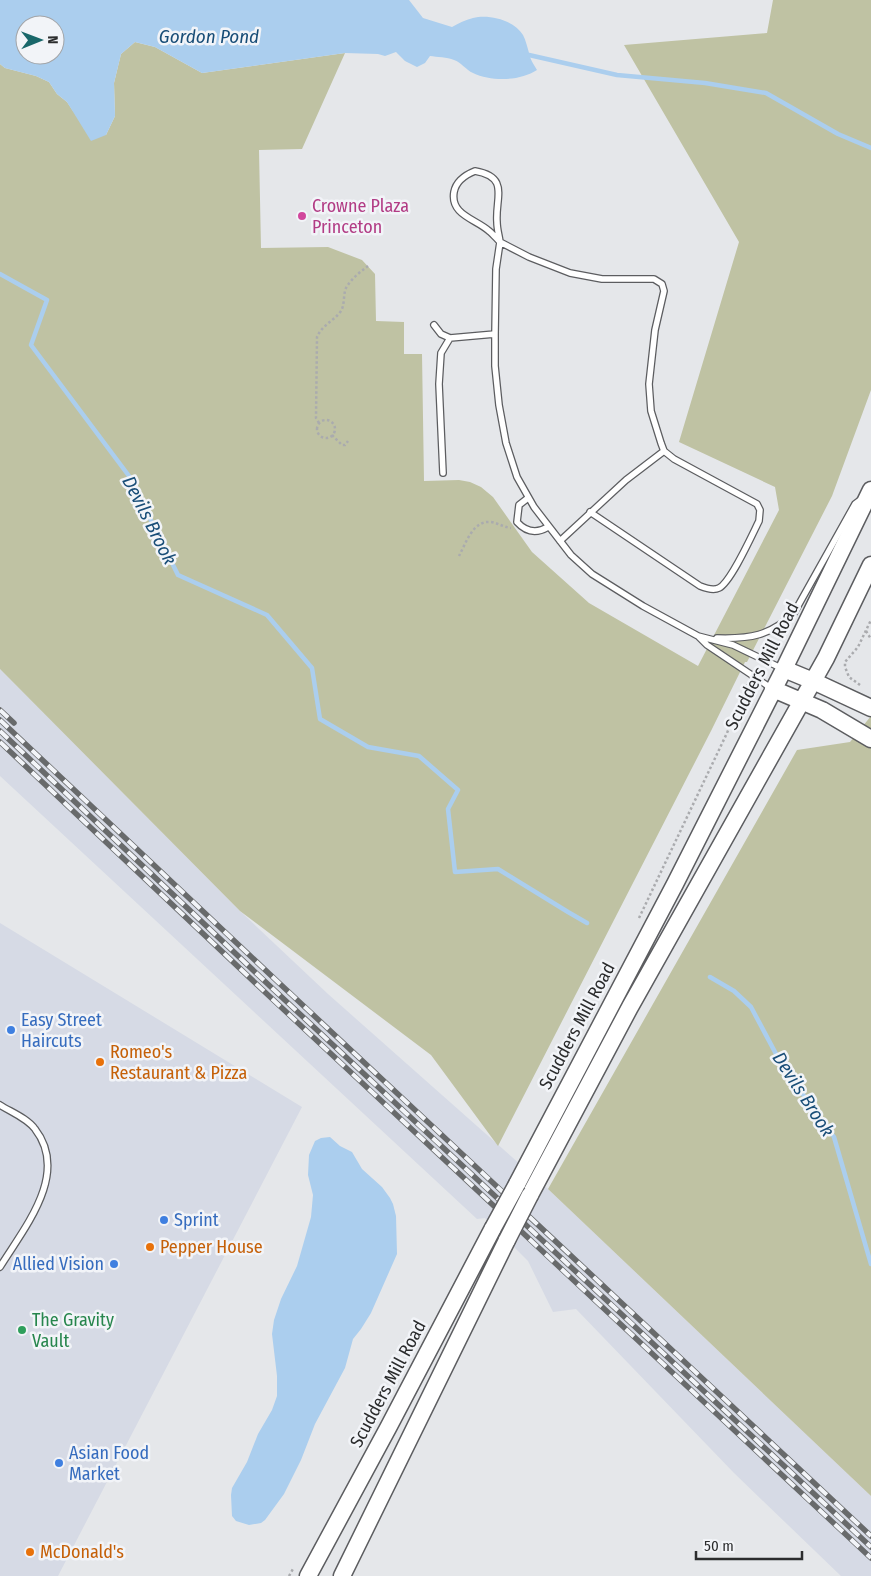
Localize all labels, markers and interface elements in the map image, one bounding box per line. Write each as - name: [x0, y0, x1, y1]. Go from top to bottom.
- north arrow: [15, 15, 65, 65]
- water label: Gordon Pond: [159, 25, 259, 48]
- text: N: [44, 35, 61, 44]
- place label: Crowne Plaza Princeton: [312, 195, 409, 238]
- marker: Crowne Plaza Princeton: [296, 210, 308, 222]
- water label: Devils Brook: [117, 472, 182, 568]
- street label: Scudders Mill Road: [720, 598, 804, 734]
- street label: Scudders Mill Road: [534, 959, 620, 1093]
- place label: Easy Street Haircuts: [21, 1009, 102, 1052]
- marker: Easy Street Haircuts: [5, 1024, 17, 1036]
- place label: Romeo's Restaurant & Pizza: [110, 1041, 247, 1084]
- water label: Devils Brook: [768, 1048, 839, 1141]
- marker: Romeo's Restaurant & Pizza: [94, 1056, 106, 1068]
- place label: Sprint: [174, 1209, 219, 1231]
- marker: Sprint: [158, 1214, 170, 1226]
- place label: Pepper House: [160, 1236, 263, 1258]
- marker: Pepper House: [144, 1241, 156, 1253]
- place label: Allied Vision: [13, 1253, 104, 1275]
- marker: Allied Vision: [108, 1258, 120, 1270]
- place label: The Gravity Vault: [32, 1309, 114, 1352]
- street label: Scudders Mill Road: [345, 1317, 431, 1451]
- marker: The Gravity Vault: [16, 1324, 28, 1336]
- place label: Asian Food Market: [69, 1442, 149, 1485]
- marker: Asian Food Market: [53, 1457, 65, 1469]
- scale bar: [696, 1528, 802, 1560]
- text: 50 m: [704, 1537, 734, 1555]
- place label: McDonald's: [40, 1541, 124, 1563]
- marker: McDonald's: [24, 1546, 36, 1558]

